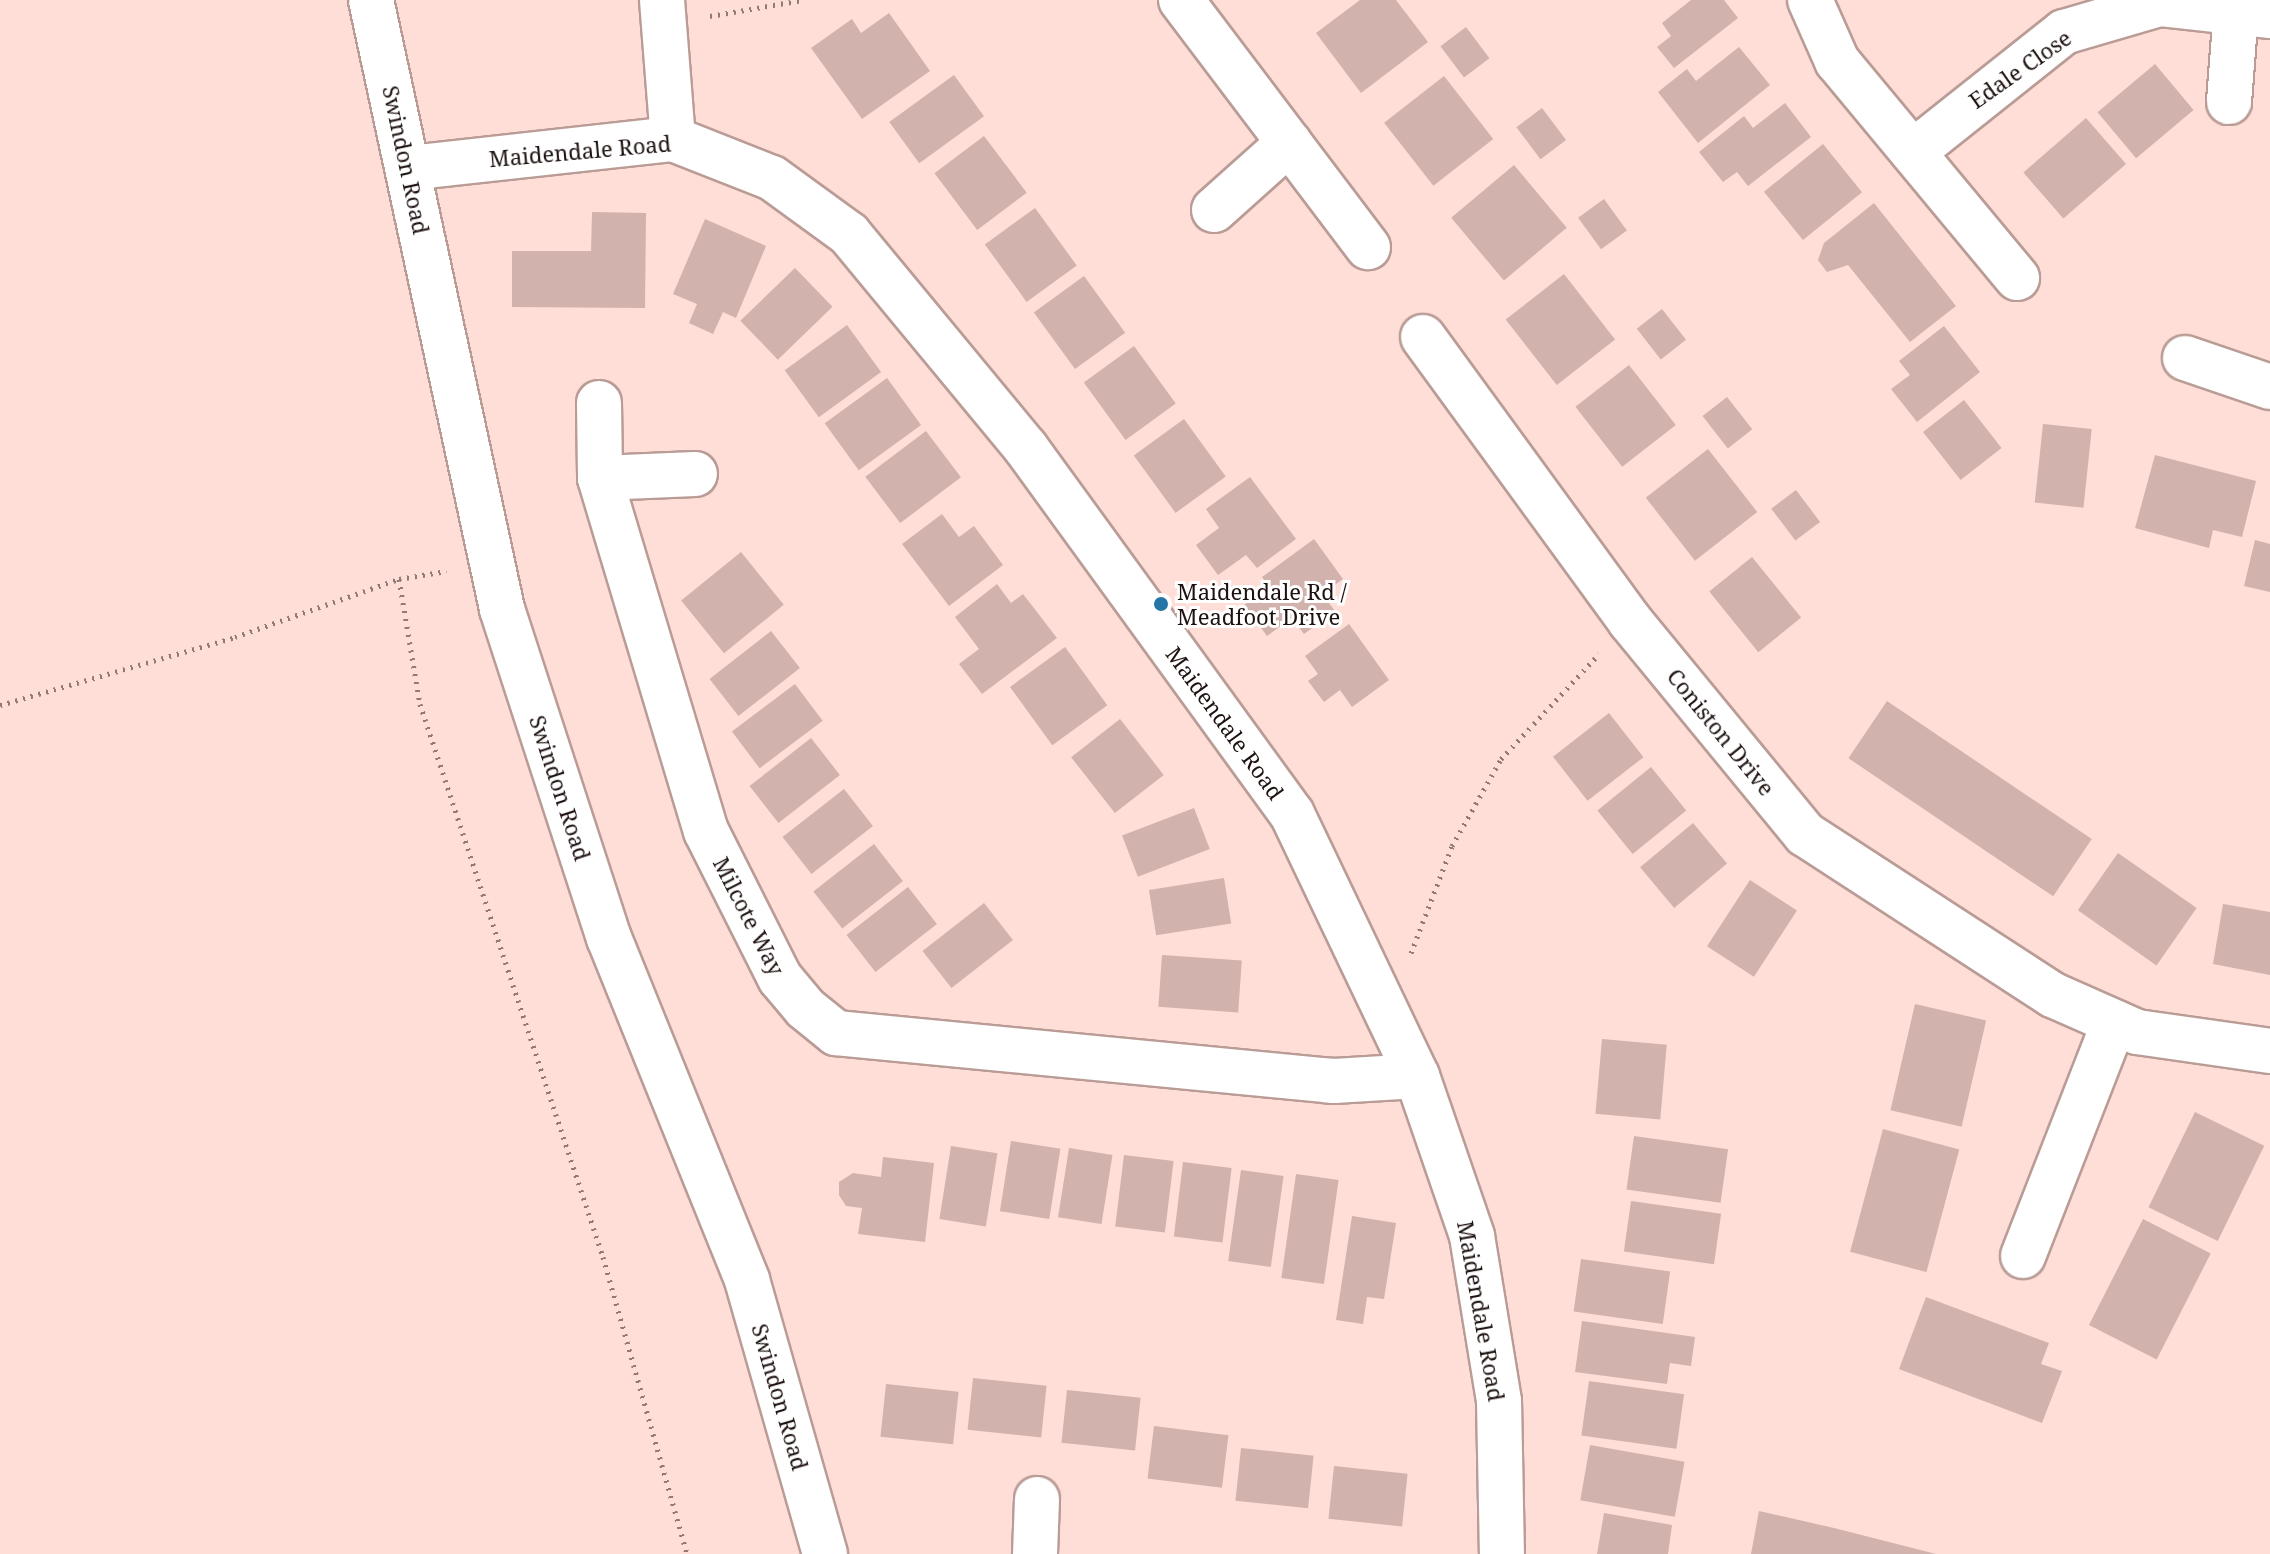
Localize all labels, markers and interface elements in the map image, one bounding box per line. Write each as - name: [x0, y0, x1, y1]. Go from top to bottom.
- street label: Edale Close: [1964, 24, 2076, 114]
- street label: Swindon Road: [377, 83, 435, 237]
- street label: Maidendale Road: [488, 130, 672, 172]
- place label: Maidendale Rd / Meadfoot Drive: [1177, 578, 1347, 630]
- marker: Maidendale Rd / Meadfoot Drive: [1152, 595, 1170, 613]
- street label: Maidendale Road: [1161, 641, 1289, 805]
- street label: Coniston Drive: [1662, 663, 1780, 801]
- street label: Swindon Road: [524, 712, 596, 864]
- street label: Milcote Way: [708, 852, 790, 980]
- street label: Maidendale Road: [1452, 1219, 1510, 1403]
- street label: Swindon Road: [746, 1321, 814, 1473]

